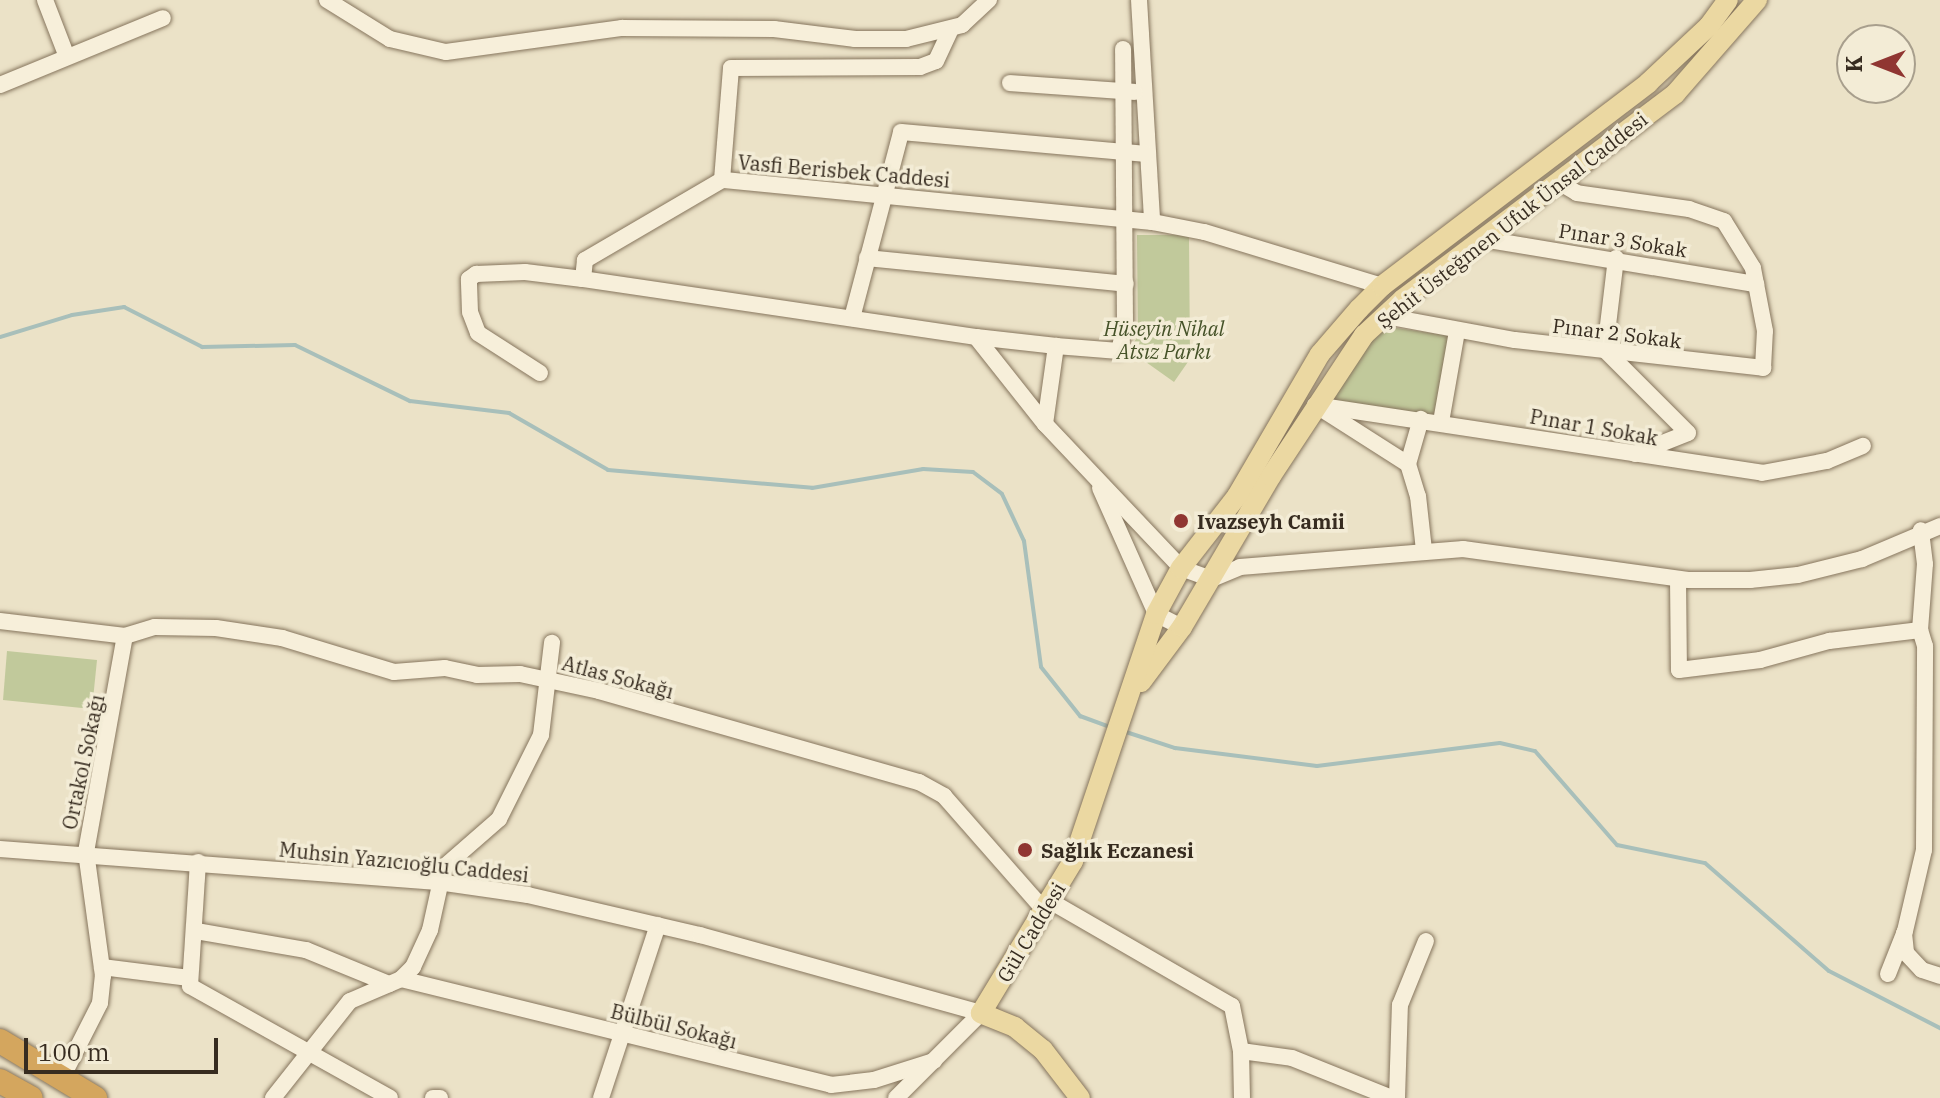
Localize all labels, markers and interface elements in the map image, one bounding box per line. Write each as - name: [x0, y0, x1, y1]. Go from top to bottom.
- north arrow: [1836, 24, 1916, 104]
- text: K: [1839, 56, 1868, 72]
- street label: Şehit Üsteğmen Ufuk Ünsal Caddesi: [1372, 107, 1652, 333]
- street label: Vasfi Berisbek Caddesi: [737, 150, 951, 192]
- street label: Pınar 3 Sokak: [1557, 218, 1689, 262]
- street label: Pınar 2 Sokak: [1551, 313, 1683, 353]
- park label: Hüseyin Nihal Atsız Parkı: [1104, 317, 1224, 364]
- street label: Pınar 1 Sokak: [1528, 404, 1660, 450]
- place label: Ivazseyh Camii: [1197, 509, 1345, 533]
- marker: Ivazseyh Camii: [1172, 512, 1190, 530]
- street label: Atlas Sokağı: [560, 651, 676, 703]
- street label: Ortakol Sokağı: [57, 692, 109, 832]
- street label: Muhsin Yazıcıoğlu Caddesi: [278, 837, 530, 887]
- place label: Sağlık Eczanesi: [1041, 838, 1194, 862]
- marker: Sağlık Eczanesi: [1016, 841, 1034, 859]
- street label: Gül Caddesi: [992, 878, 1070, 986]
- street label: Bülbül Sokağı: [608, 999, 740, 1053]
- scale bar: [28, 1022, 222, 1072]
- text: 100 m: [38, 1036, 110, 1068]

